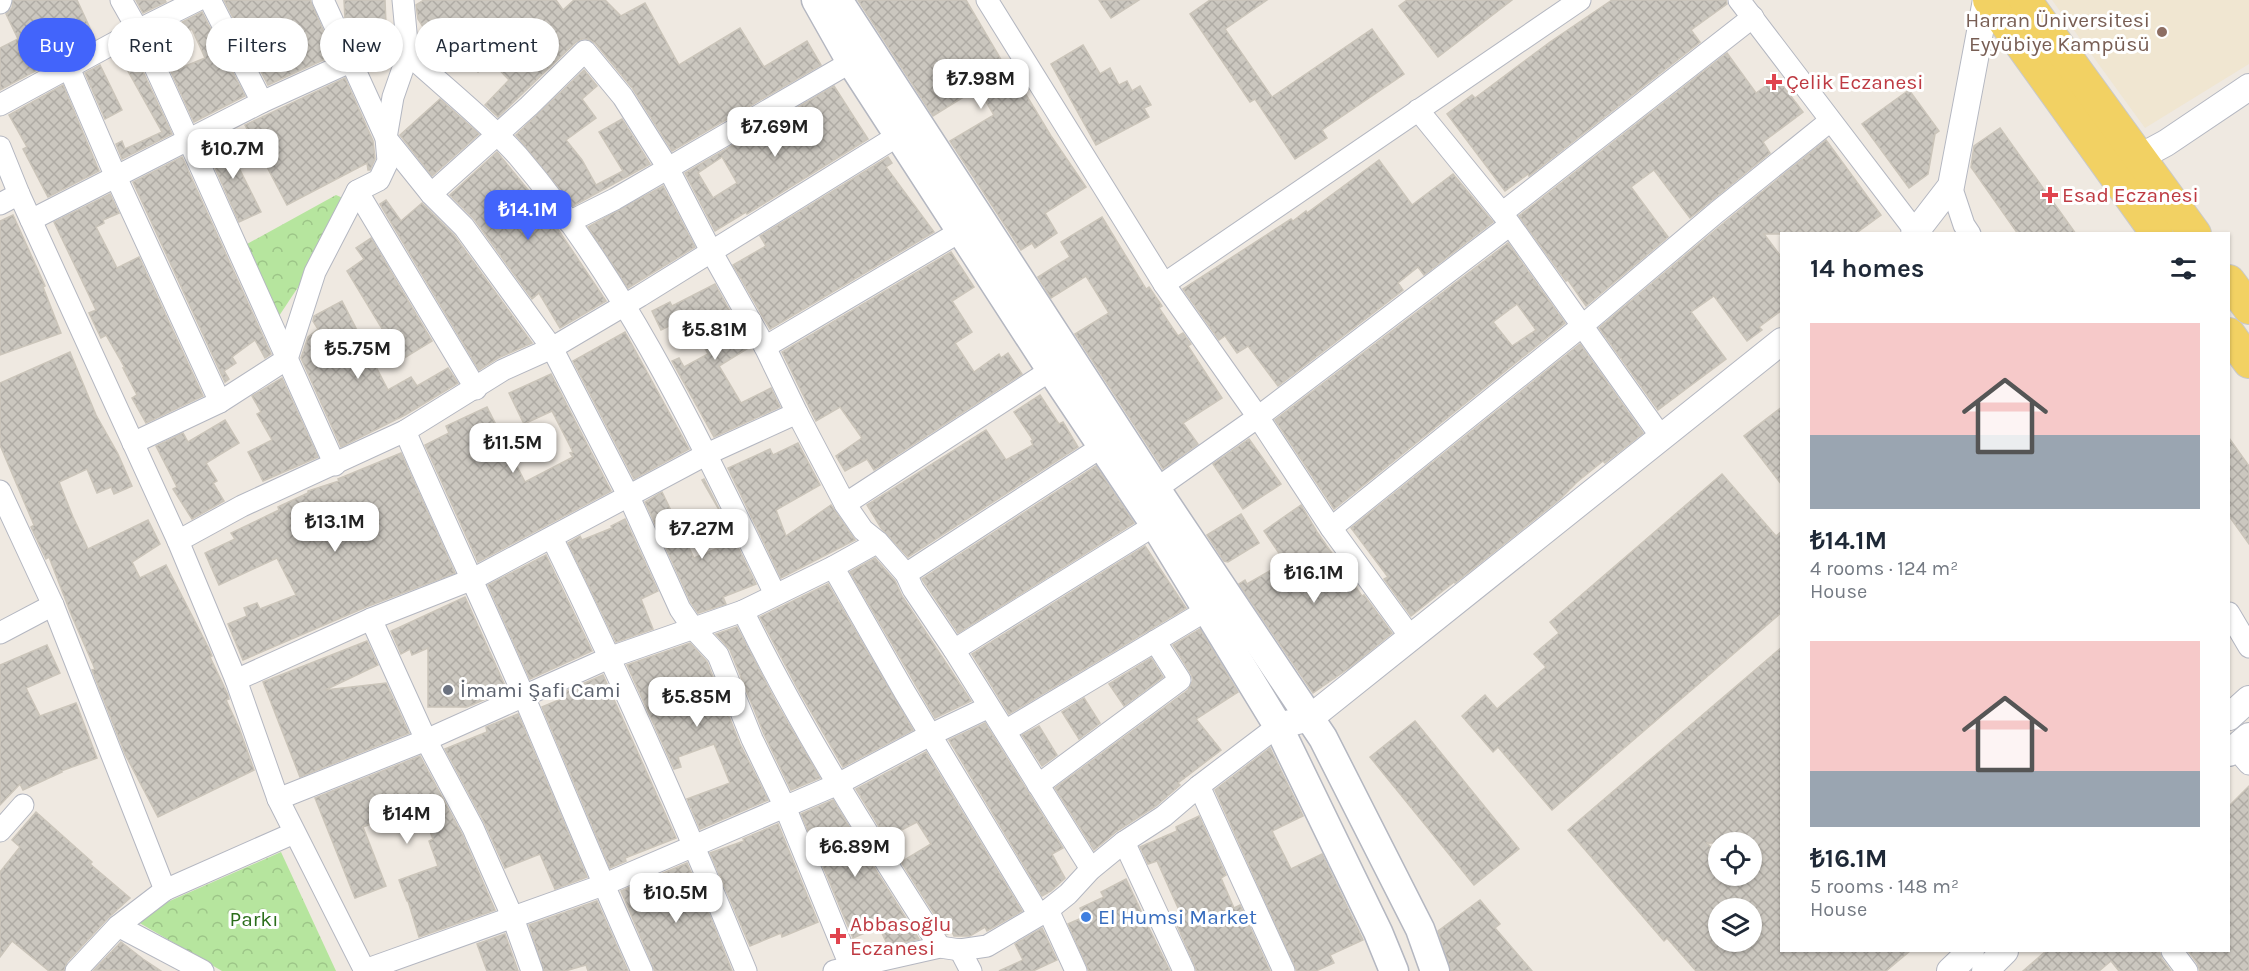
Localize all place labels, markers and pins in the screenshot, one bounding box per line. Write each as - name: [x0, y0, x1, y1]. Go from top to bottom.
- place label: Harran Üniversitesi Eyyübiye Kampüsü: [1965, 8, 2150, 56]
- marker: Harran Üniversitesi Eyyübiye Kampüsü: [2155, 25, 2169, 39]
- pin: ₺7.98M: [932, 59, 1030, 110]
- place label: Çelik Eczanesi: [1786, 70, 1924, 94]
- marker: Çelik Eczanesi: [1767, 75, 1781, 89]
- pin: ₺7.69M: [726, 107, 824, 158]
- pin: ₺10.7M: [184, 129, 282, 180]
- place label: Esad Eczanesi: [2062, 183, 2199, 207]
- marker: Esad Eczanesi: [2043, 188, 2057, 202]
- pin: ₺14.1M: [479, 190, 577, 241]
- pin: ₺5.81M: [666, 310, 764, 361]
- pin: ₺5.75M: [309, 329, 407, 380]
- pin: ₺11.5M: [464, 423, 562, 474]
- pin: ₺13.1M: [286, 502, 384, 553]
- pin: ₺7.27M: [653, 509, 751, 560]
- pin: ₺16.1M: [1265, 553, 1363, 604]
- pin: ₺5.85M: [648, 677, 746, 728]
- place label: İmami Şafi Cami: [460, 678, 621, 702]
- marker: İmami Şafi Cami: [441, 683, 455, 697]
- pin: ₺14M: [371, 794, 443, 845]
- pin: ₺6.89M: [806, 827, 904, 878]
- pin: ₺10.5M: [627, 873, 725, 924]
- place label: El Humsi Market: [1098, 905, 1257, 929]
- marker: El Humsi Market: [1079, 910, 1093, 924]
- place label: Abbasoğlu Eczanesi: [850, 912, 951, 960]
- marker: Abbasoğlu Eczanesi: [831, 929, 845, 943]

